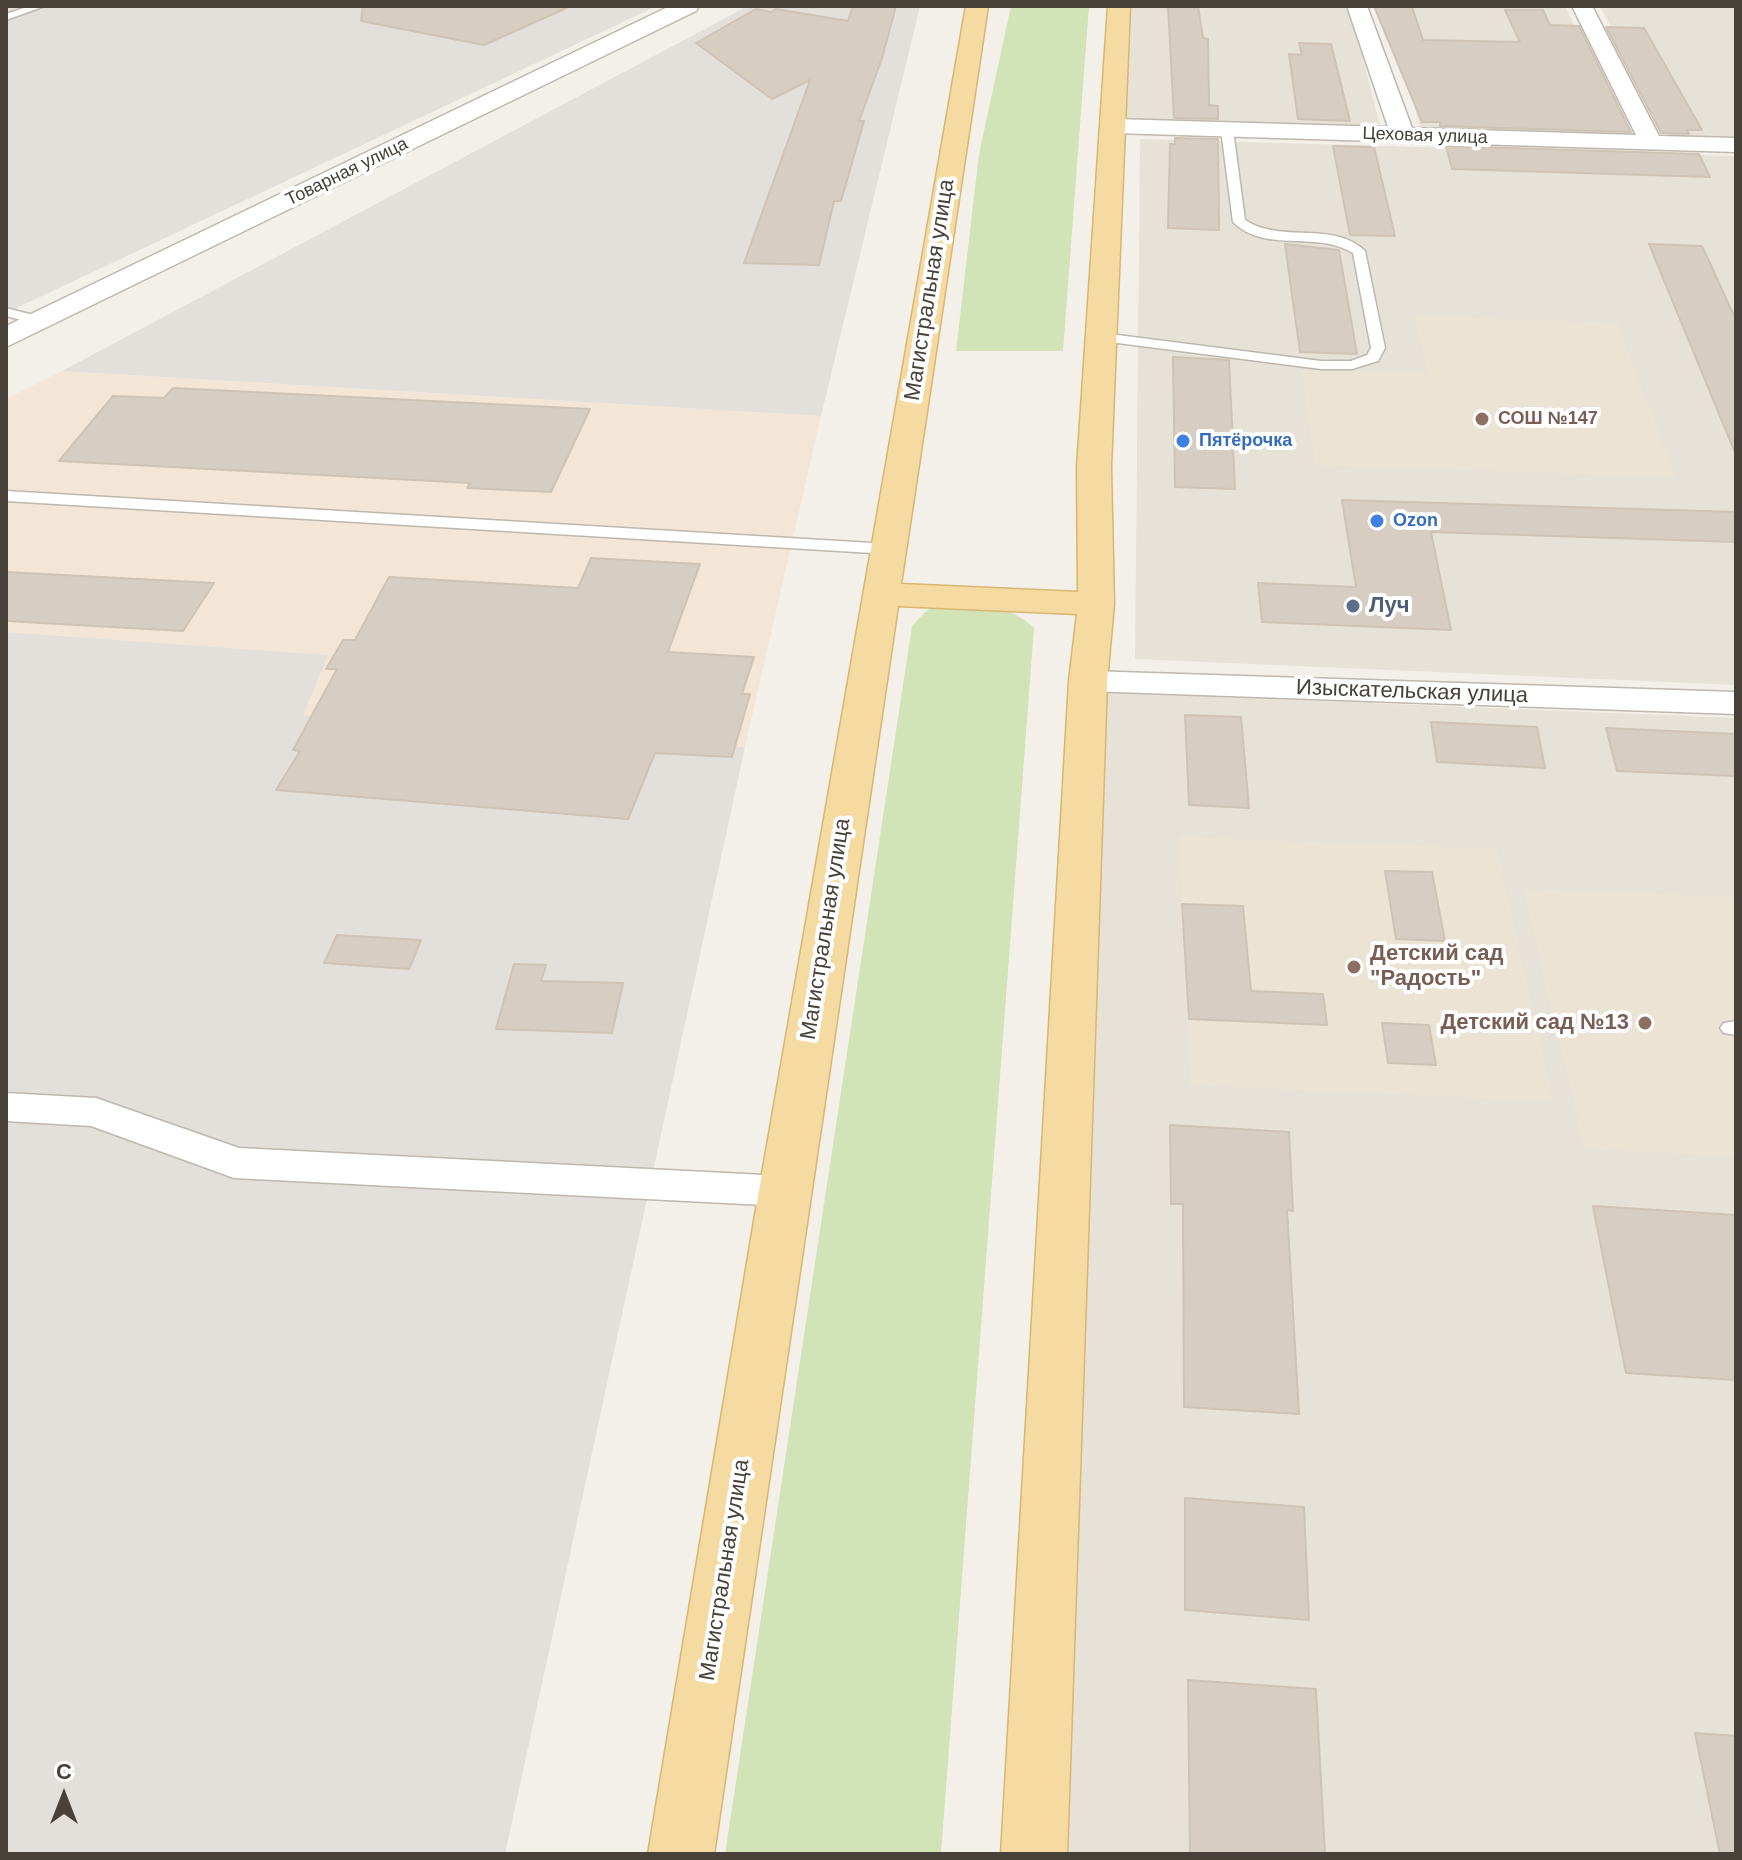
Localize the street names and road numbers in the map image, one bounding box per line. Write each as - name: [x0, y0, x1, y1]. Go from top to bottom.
- street label: Цеховая улица: [1362, 123, 1488, 149]
- street label: Товарная улица: [282, 133, 412, 211]
- street label: Магистральная улица: [899, 177, 961, 403]
- street label: Изыскательская улица: [1296, 675, 1528, 709]
- street label: Магистральная улица: [795, 816, 857, 1042]
- street label: Магистральная улица: [694, 1457, 756, 1683]

